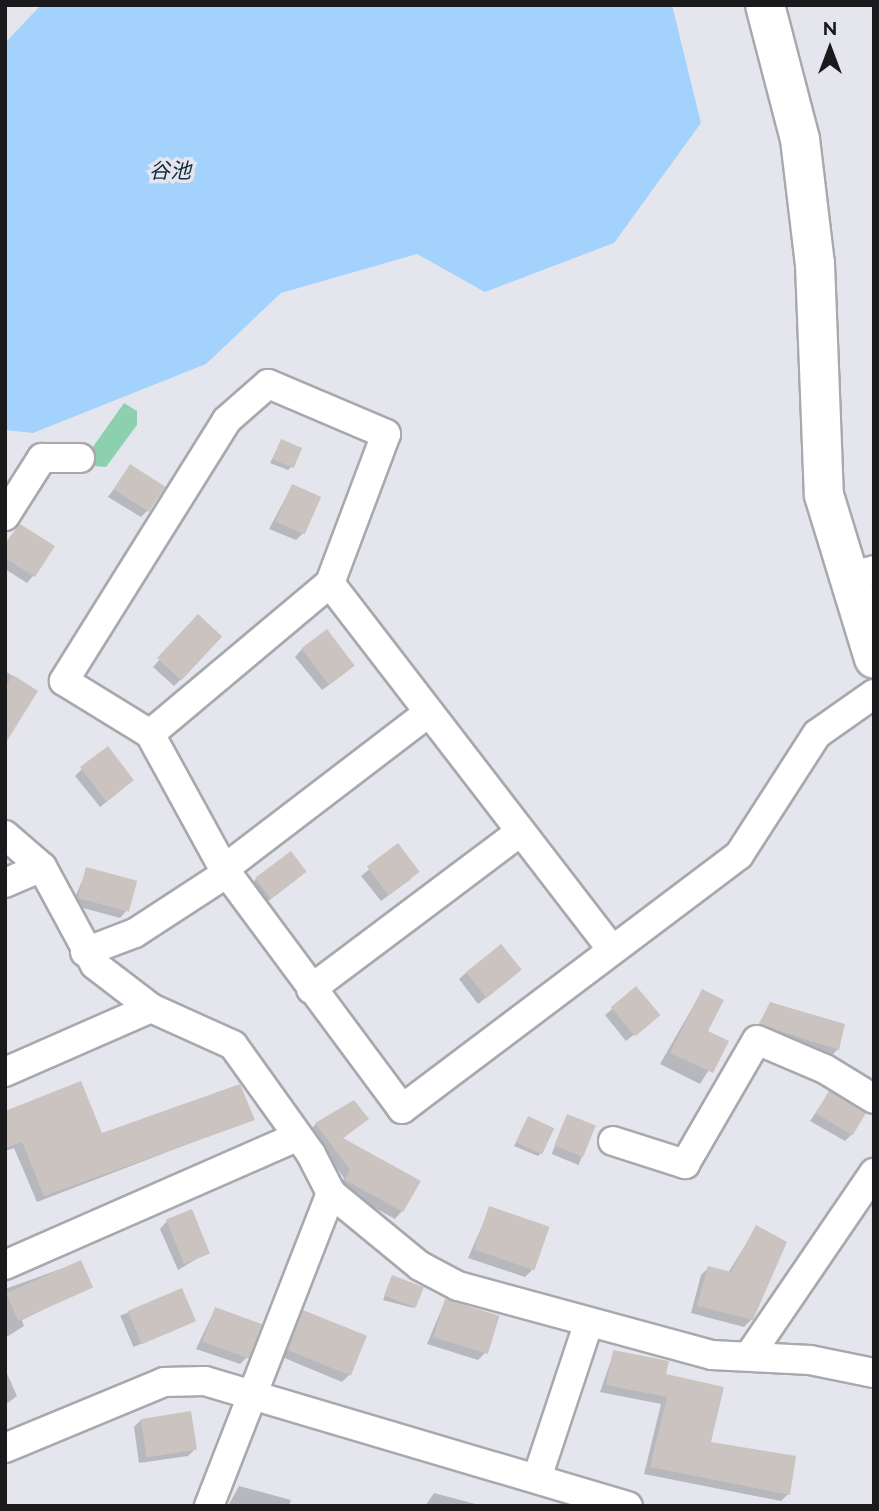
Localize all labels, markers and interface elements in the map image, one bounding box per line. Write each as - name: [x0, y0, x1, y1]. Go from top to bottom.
- north arrow: [795, 14, 865, 84]
- text: N: [823, 17, 837, 39]
- water label: 谷池: [149, 158, 191, 184]

